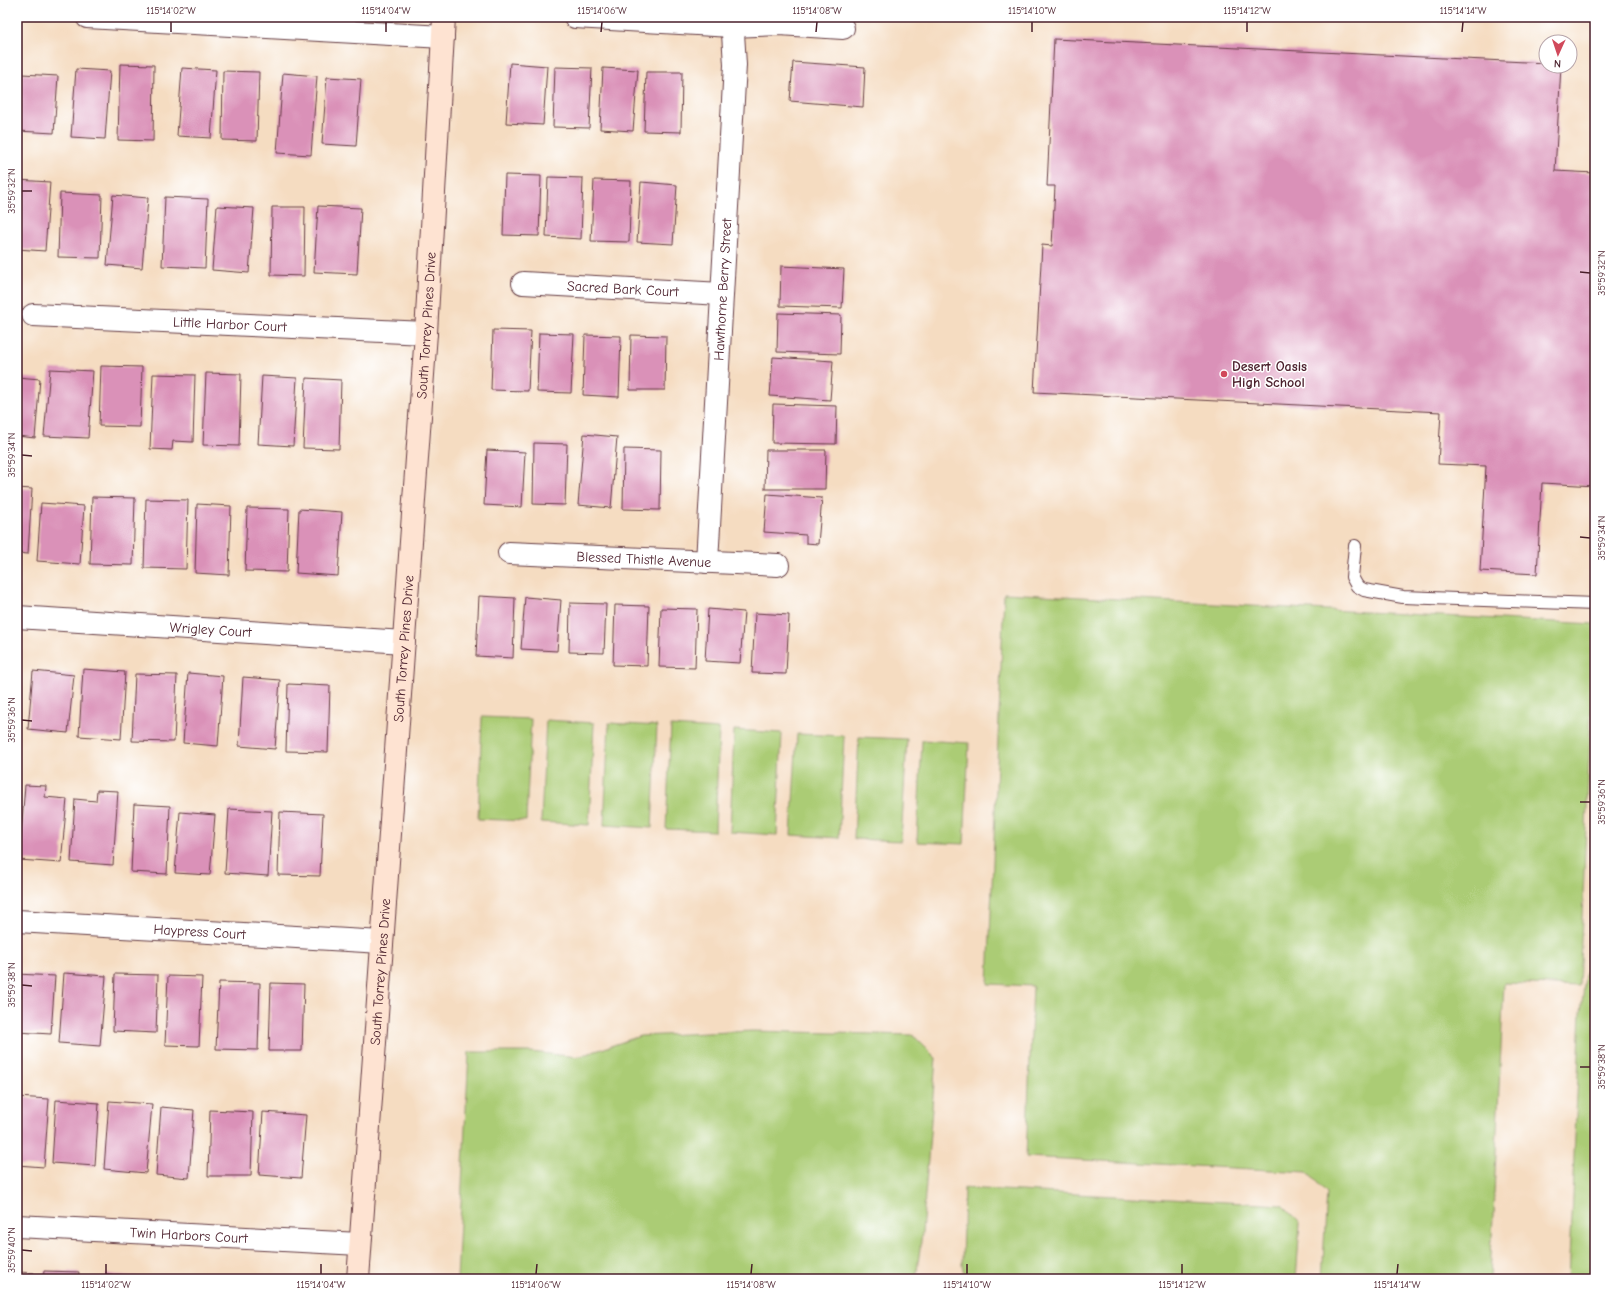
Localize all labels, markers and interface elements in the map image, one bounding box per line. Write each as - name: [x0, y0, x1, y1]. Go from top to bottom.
- text: 115°14'02"W: [146, 5, 196, 17]
- text: 115°14'04"W: [362, 5, 411, 17]
- text: 115°14'06"W: [577, 5, 627, 17]
- text: 115°14'08"W: [792, 5, 842, 17]
- text: 115°14'10"W: [1008, 5, 1056, 17]
- text: 115°14'12"W: [1223, 5, 1271, 17]
- text: 115°14'14"W: [1440, 5, 1487, 17]
- north arrow: [1538, 34, 1578, 74]
- text: N: [1554, 57, 1561, 70]
- text: 35°59'32"N: [6, 168, 18, 214]
- street label: Hawthorne Berry Street: [710, 217, 735, 361]
- text: 35°59'32"N: [1596, 250, 1608, 296]
- street label: South Torrey Pines Drive: [413, 252, 440, 400]
- street label: Sacred Bark Court: [567, 277, 680, 301]
- street label: Little Harbor Court: [173, 313, 288, 336]
- place label: Desert Oasis High School: [1232, 358, 1307, 391]
- marker: Desert Oasis High School: [1219, 369, 1229, 379]
- text: 35°59'34"N: [6, 433, 18, 477]
- text: 35°59'34"N: [1596, 516, 1608, 560]
- street label: Blessed Thistle Avenue: [576, 548, 712, 571]
- street label: South Torrey Pines Drive: [390, 575, 418, 723]
- street label: Wrigley Court: [169, 619, 253, 641]
- text: 35°59'36"N: [6, 697, 18, 743]
- text: 35°59'36"N: [1596, 779, 1608, 825]
- street label: South Torrey Pines Drive: [367, 898, 394, 1046]
- street label: Haypress Court: [153, 921, 247, 943]
- text: 35°59'38"N: [6, 962, 18, 1008]
- text: 35°59'38"N: [1596, 1044, 1608, 1090]
- street label: Twin Harbors Court: [129, 1224, 249, 1247]
- text: 35°59'40"N: [6, 1227, 18, 1273]
- text: 115°14'02"W: [81, 1279, 131, 1291]
- text: 115°14'04"W: [297, 1279, 346, 1291]
- text: 115°14'06"W: [511, 1279, 561, 1291]
- text: 115°14'08"W: [726, 1279, 776, 1291]
- text: 115°14'10"W: [943, 1279, 991, 1291]
- text: 115°14'12"W: [1158, 1279, 1206, 1291]
- text: 115°14'14"W: [1374, 1279, 1421, 1291]

